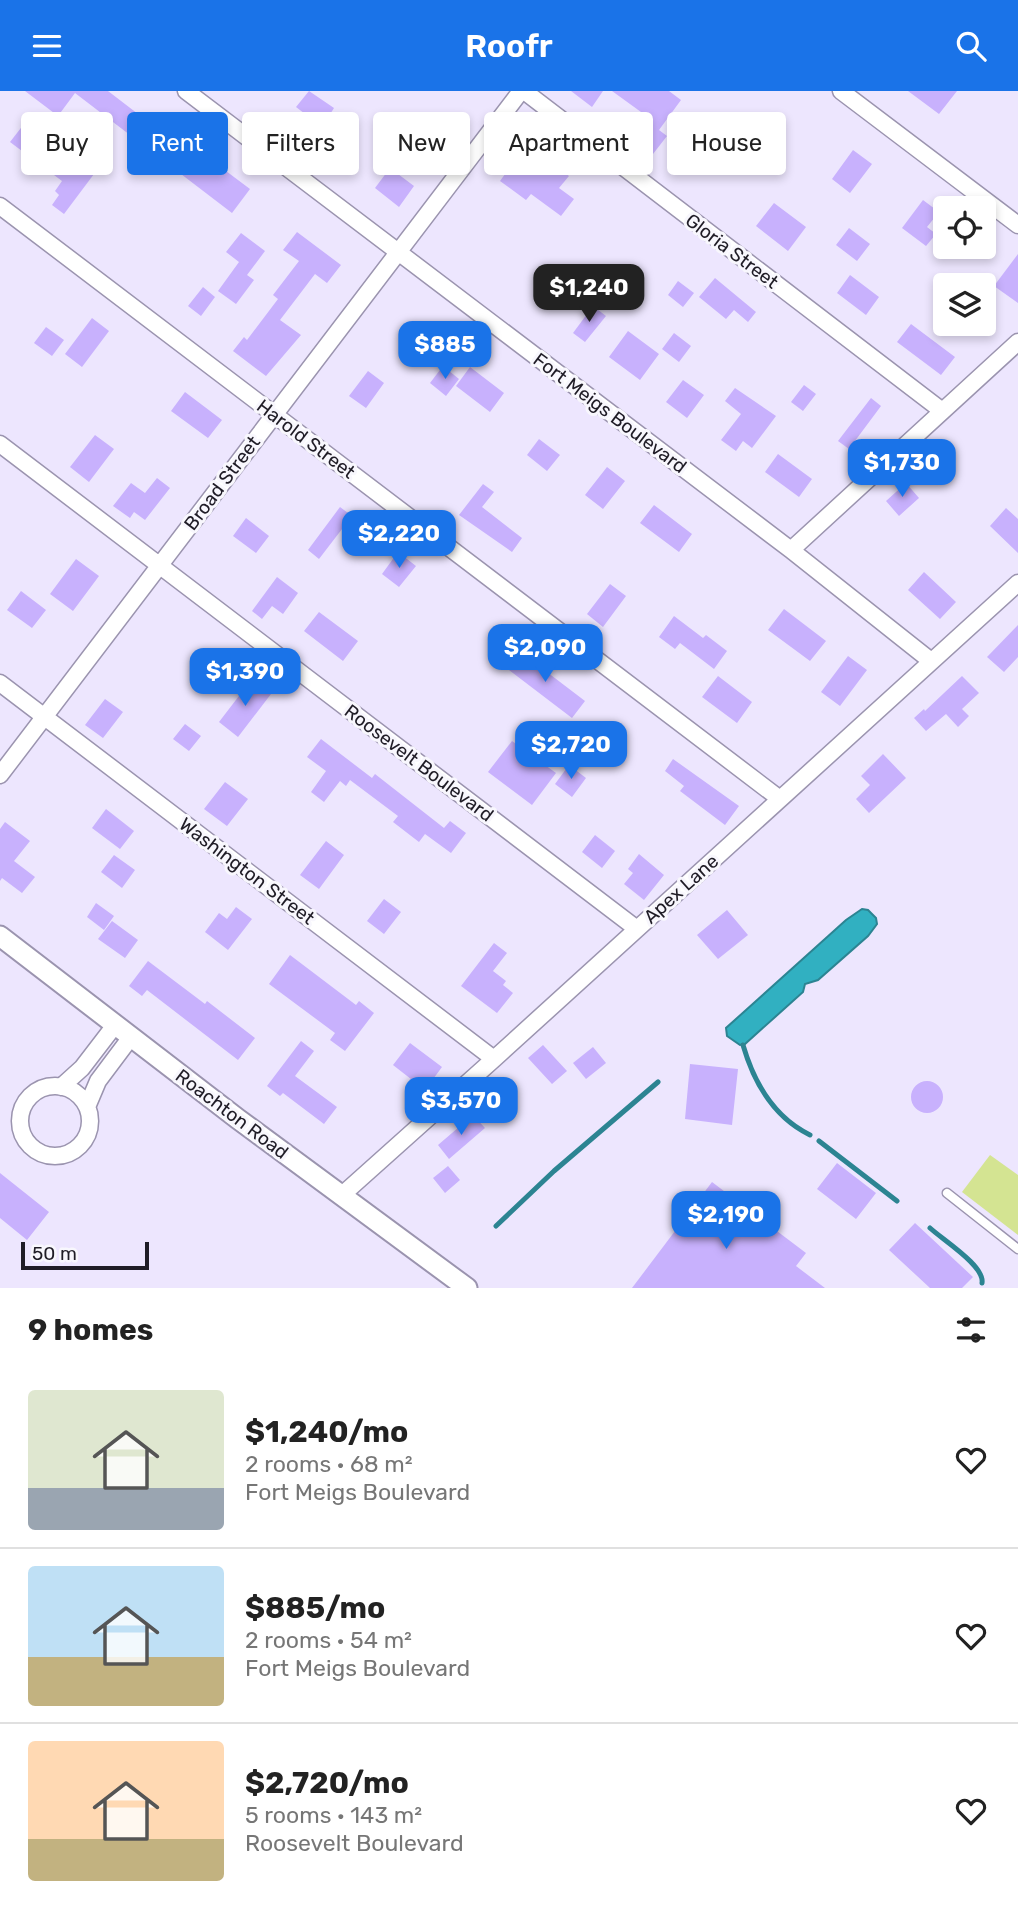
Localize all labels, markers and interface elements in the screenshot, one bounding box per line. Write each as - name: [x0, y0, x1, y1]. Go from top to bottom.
- icon: menu: [28, 27, 66, 65]
- text: Roofr: [465, 27, 553, 65]
- icon: search: [952, 27, 990, 65]
- chip: Buy: [21, 112, 113, 175]
- chip: Rent: [127, 112, 228, 175]
- chip: Filters: [242, 112, 359, 175]
- chip: New: [373, 112, 470, 175]
- chip: Apartment: [484, 112, 653, 175]
- chip: House: [667, 112, 786, 175]
- map controls: [933, 196, 996, 336]
- button: locate: [933, 196, 996, 259]
- street label: Gloria Street: [681, 209, 783, 294]
- pin: $1,240: [532, 265, 646, 324]
- text: $1,240: [549, 273, 629, 301]
- button: layers: [933, 273, 996, 336]
- pin: $885: [404, 321, 486, 381]
- text: $885: [414, 330, 476, 358]
- street label: Fort Meigs Boulevard: [529, 348, 691, 478]
- street label: Harold Street: [252, 394, 360, 484]
- street label: Broad Street: [179, 431, 265, 535]
- pin: $1,730: [845, 439, 959, 499]
- text: $1,730: [864, 448, 940, 476]
- pin: $2,220: [342, 511, 456, 570]
- text: $2,220: [358, 519, 440, 547]
- pin: $2,090: [488, 625, 602, 684]
- text: $2,090: [504, 633, 586, 661]
- pin: $1,390: [188, 649, 302, 708]
- text: $1,390: [206, 657, 284, 685]
- street label: Roosevelt Boulevard: [340, 699, 498, 827]
- pin: $2,720: [514, 721, 628, 781]
- text: $2,720: [531, 730, 611, 758]
- street label: Washington Street: [175, 813, 320, 930]
- street label: Apex Lane: [639, 849, 723, 929]
- street label: Roachton Road: [171, 1064, 293, 1164]
- pin: $3,570: [404, 1077, 518, 1137]
- text: $3,570: [421, 1086, 501, 1114]
- pin: $2,190: [669, 1191, 783, 1251]
- text: $2,190: [687, 1200, 765, 1228]
- scale bar: [21, 1239, 149, 1271]
- text: 50 m: [32, 1242, 77, 1265]
- icon: filters: [952, 1311, 990, 1349]
- text: 9 homes: [28, 1312, 153, 1348]
- text: $1,240/mo: [245, 1414, 408, 1450]
- icon: home: [84, 1418, 168, 1502]
- icon: heart: [952, 1441, 990, 1479]
- text: 2 rooms · 68 m²: [245, 1450, 413, 1478]
- text: Fort Meigs Boulevard: [245, 1478, 470, 1506]
- text: $885/mo: [245, 1590, 385, 1626]
- icon: home: [84, 1594, 168, 1678]
- icon: heart: [952, 1617, 990, 1655]
- text: 2 rooms · 54 m²: [245, 1626, 412, 1654]
- text: Fort Meigs Boulevard: [245, 1654, 470, 1682]
- text: $2,720/mo: [245, 1765, 409, 1801]
- icon: home: [84, 1769, 168, 1853]
- icon: heart: [952, 1792, 990, 1830]
- text: 5 rooms · 143 m²: [245, 1801, 422, 1829]
- text: Roosevelt Boulevard: [245, 1829, 464, 1857]

